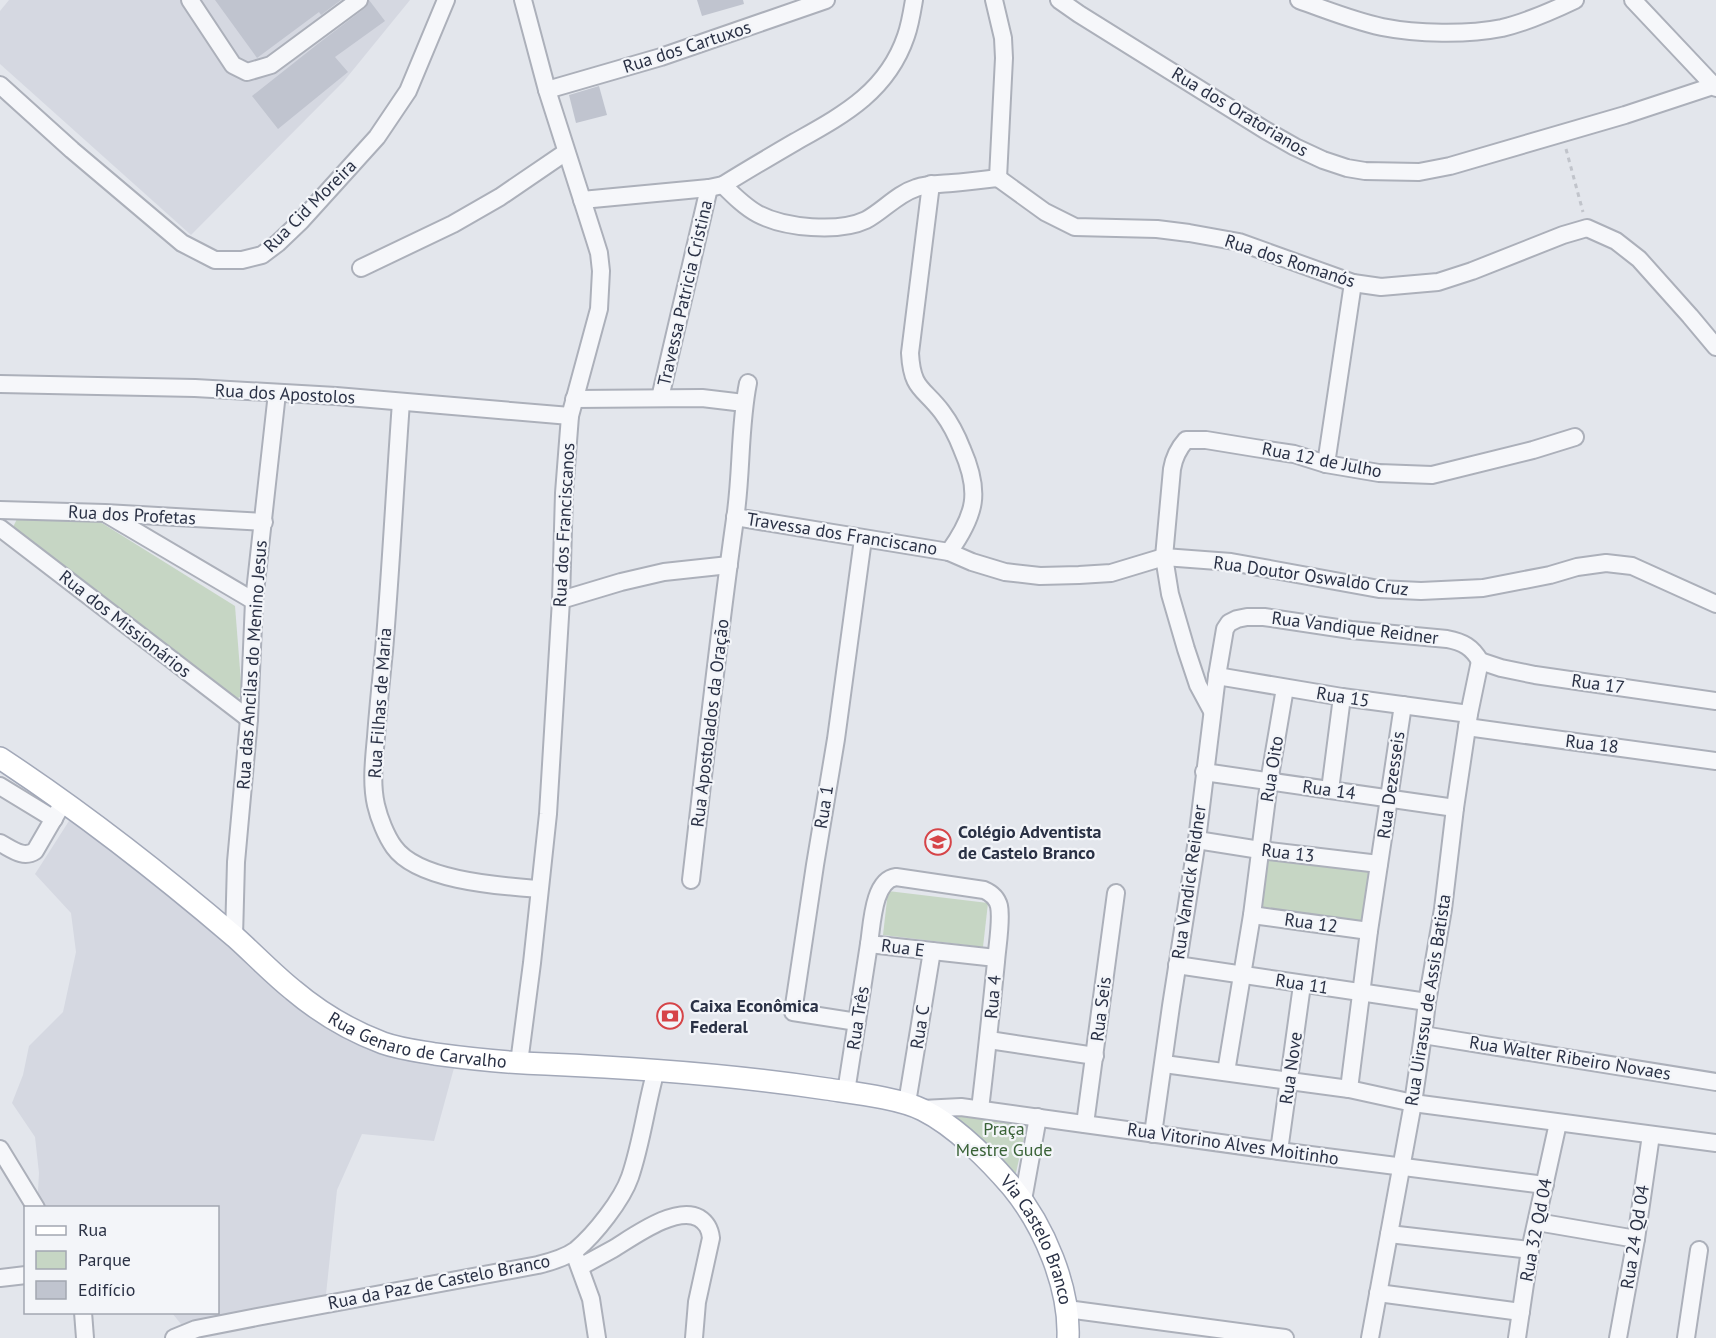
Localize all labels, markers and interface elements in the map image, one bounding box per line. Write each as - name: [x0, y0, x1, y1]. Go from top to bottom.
- street label: Rua dos Cartuxos: [620, 15, 754, 78]
- street label: Rua dos Oratorianos: [1168, 62, 1313, 161]
- street label: Rua Cid Moreira: [258, 154, 361, 257]
- street label: Travessa Patricia Cristina: [652, 198, 717, 388]
- street label: Rua dos Romanós: [1222, 229, 1358, 292]
- street label: Rua dos Apostolos: [214, 378, 356, 409]
- street label: Rua 12 de Julho: [1260, 437, 1384, 482]
- street label: Rua dos Franciscanos: [548, 442, 579, 608]
- street label: Rua dos Profetas: [68, 500, 197, 529]
- street label: Travessa dos Franciscano: [745, 507, 939, 560]
- street label: Rua das Ancilas do Menino Jesus: [231, 539, 272, 790]
- street label: Rua Doutor Oswaldo Cruz: [1212, 550, 1410, 601]
- street label: Rua dos Missionários: [55, 565, 196, 682]
- street label: Rua Vandique Reidner: [1270, 606, 1440, 649]
- street label: Rua Apostolados da Oração: [685, 617, 734, 828]
- street label: Rua Filhas de Maria: [363, 627, 396, 779]
- street label: Rua 17: [1570, 668, 1626, 699]
- street label: Rua 15: [1315, 681, 1371, 712]
- street label: Rua 18: [1564, 729, 1620, 758]
- street label: Rua Dezesseis: [1372, 730, 1409, 840]
- street label: Rua Oito: [1255, 734, 1288, 804]
- street label: Rua 14: [1301, 774, 1357, 805]
- street label: Rua 1: [809, 784, 838, 830]
- street label: Rua Vandick Reidner: [1166, 803, 1211, 961]
- place label: Colégio Adventista de Castelo Branco: [958, 820, 1101, 864]
- school or university icon: Colégio Adventista de Castelo Branco: [923, 827, 953, 857]
- street label: Rua 13: [1260, 838, 1316, 867]
- street label: Rua Uirassu de Assis Batista: [1399, 892, 1456, 1107]
- street label: Rua 12: [1283, 907, 1339, 938]
- street label: Rua E: [880, 933, 926, 962]
- street label: Rua 11: [1274, 968, 1330, 999]
- street label: Rua 4: [979, 974, 1006, 1020]
- street label: Rua Seis: [1085, 975, 1116, 1043]
- street label: Rua Três: [841, 984, 874, 1052]
- place label: Caixa Econômica Federal: [690, 994, 819, 1038]
- bank icon: Caixa Econômica Federal: [655, 1001, 685, 1031]
- street label: Rua C: [905, 1003, 934, 1051]
- street label: Rua Genaro de Carvalho: [324, 1006, 508, 1073]
- street label: Rua Nove: [1274, 1030, 1307, 1106]
- street label: Rua Walter Ribeiro Novaes: [1468, 1030, 1672, 1085]
- park label: Praça Mestre Gude: [956, 1117, 1052, 1161]
- street label: Rua Vitorino Alves Moitinho: [1126, 1117, 1340, 1170]
- street label: Via Castelo Branco: [995, 1169, 1078, 1306]
- street label: Rua 32 Qd 04: [1514, 1176, 1557, 1284]
- street label: Rua 24 Qd 04: [1615, 1183, 1654, 1290]
- legend: [24, 1206, 219, 1314]
- text: Rua: [78, 1218, 107, 1241]
- text: Parque: [78, 1248, 131, 1271]
- street label: Rua da Paz de Castelo Branco: [326, 1249, 552, 1314]
- text: Edifício: [78, 1278, 135, 1301]

